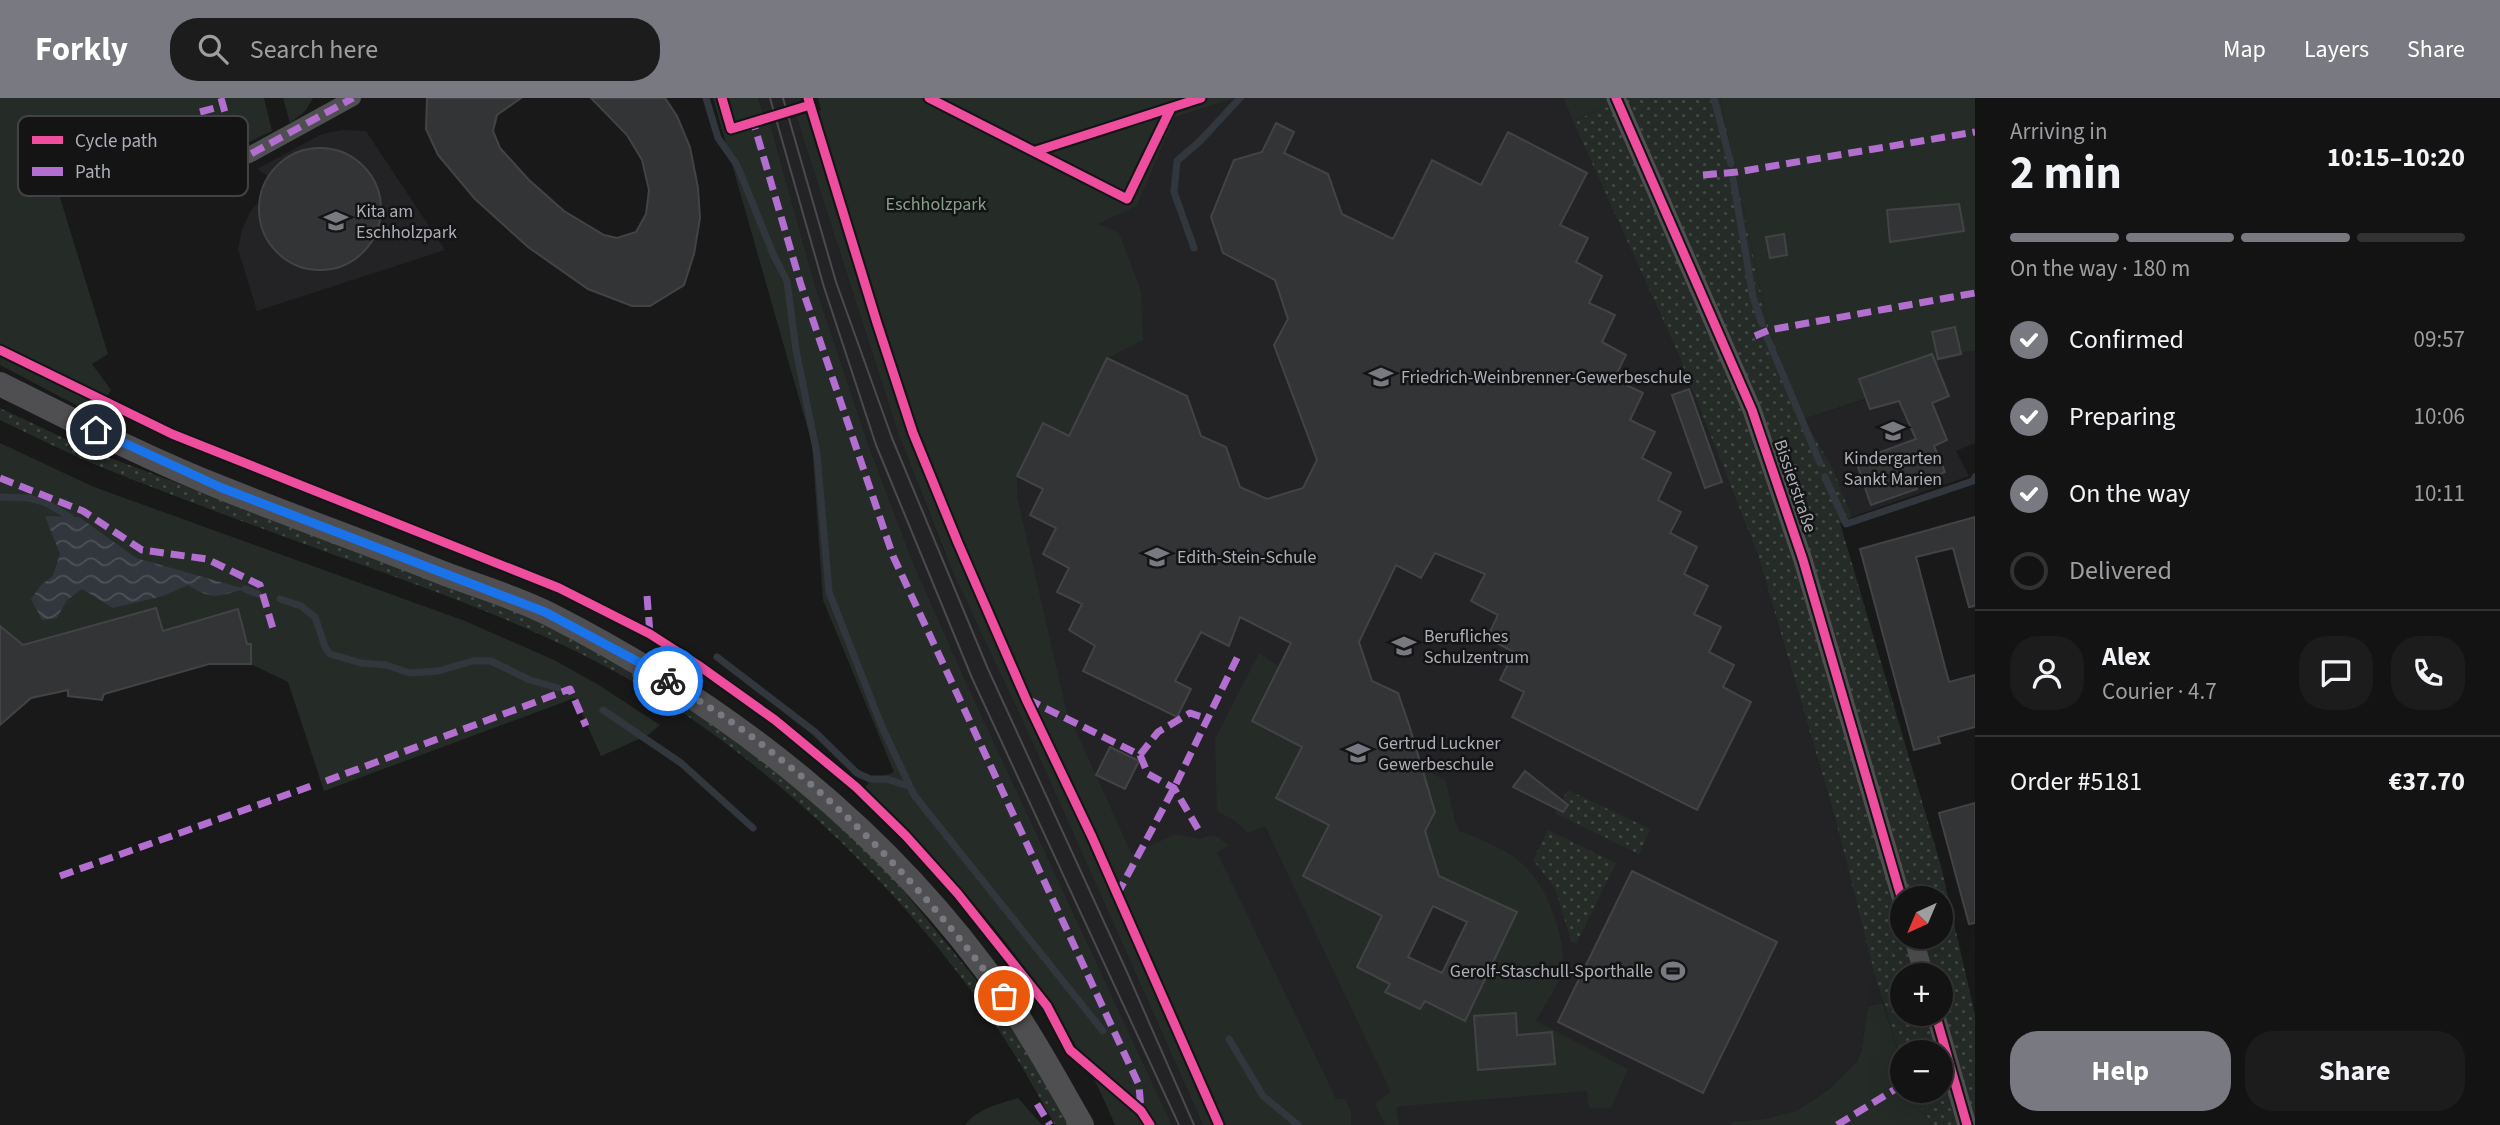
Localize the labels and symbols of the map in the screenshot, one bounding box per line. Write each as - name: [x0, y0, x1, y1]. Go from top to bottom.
- legend: [18, 116, 248, 196]
- text: Cycle path: [75, 128, 157, 155]
- text: Path: [75, 159, 111, 186]
- park label: Eschholzpark: [886, 192, 986, 217]
- place label: Kita am Eschholzpark: [356, 199, 457, 245]
- school or university icon: Kita am Eschholzpark: [322, 207, 350, 235]
- school or university icon: Friedrich-Weinbrenner-Gewerbeschule: [1367, 363, 1395, 391]
- place label: Friedrich-Weinbrenner-Gewerbeschule: [1401, 365, 1692, 390]
- pin: [66, 400, 126, 460]
- school or university icon: Kindergarten Sankt Marien: [1879, 417, 1907, 445]
- street label: Bissierstraße: [1767, 436, 1823, 536]
- place label: Kindergarten Sankt Marien: [1844, 446, 1942, 492]
- school or university icon: Edith-Stein-Schule: [1143, 543, 1171, 571]
- place label: Edith-Stein-Schule: [1177, 545, 1316, 570]
- place label: Berufliches Schulzentrum: [1424, 624, 1529, 670]
- school or university icon: Berufliches Schulzentrum: [1390, 632, 1418, 660]
- courier: [633, 646, 703, 716]
- place label: Gertrud Luckner Gewerbeschule: [1378, 731, 1501, 777]
- school or university icon: Gertrud Luckner Gewerbeschule: [1344, 739, 1372, 767]
- north arrow: [1890, 886, 1953, 948]
- sports icon: Gerolf-Staschull-Sporthalle: [1659, 957, 1687, 985]
- place label: Gerolf-Staschull-Sporthalle: [1450, 959, 1653, 984]
- pin: [974, 966, 1034, 1026]

